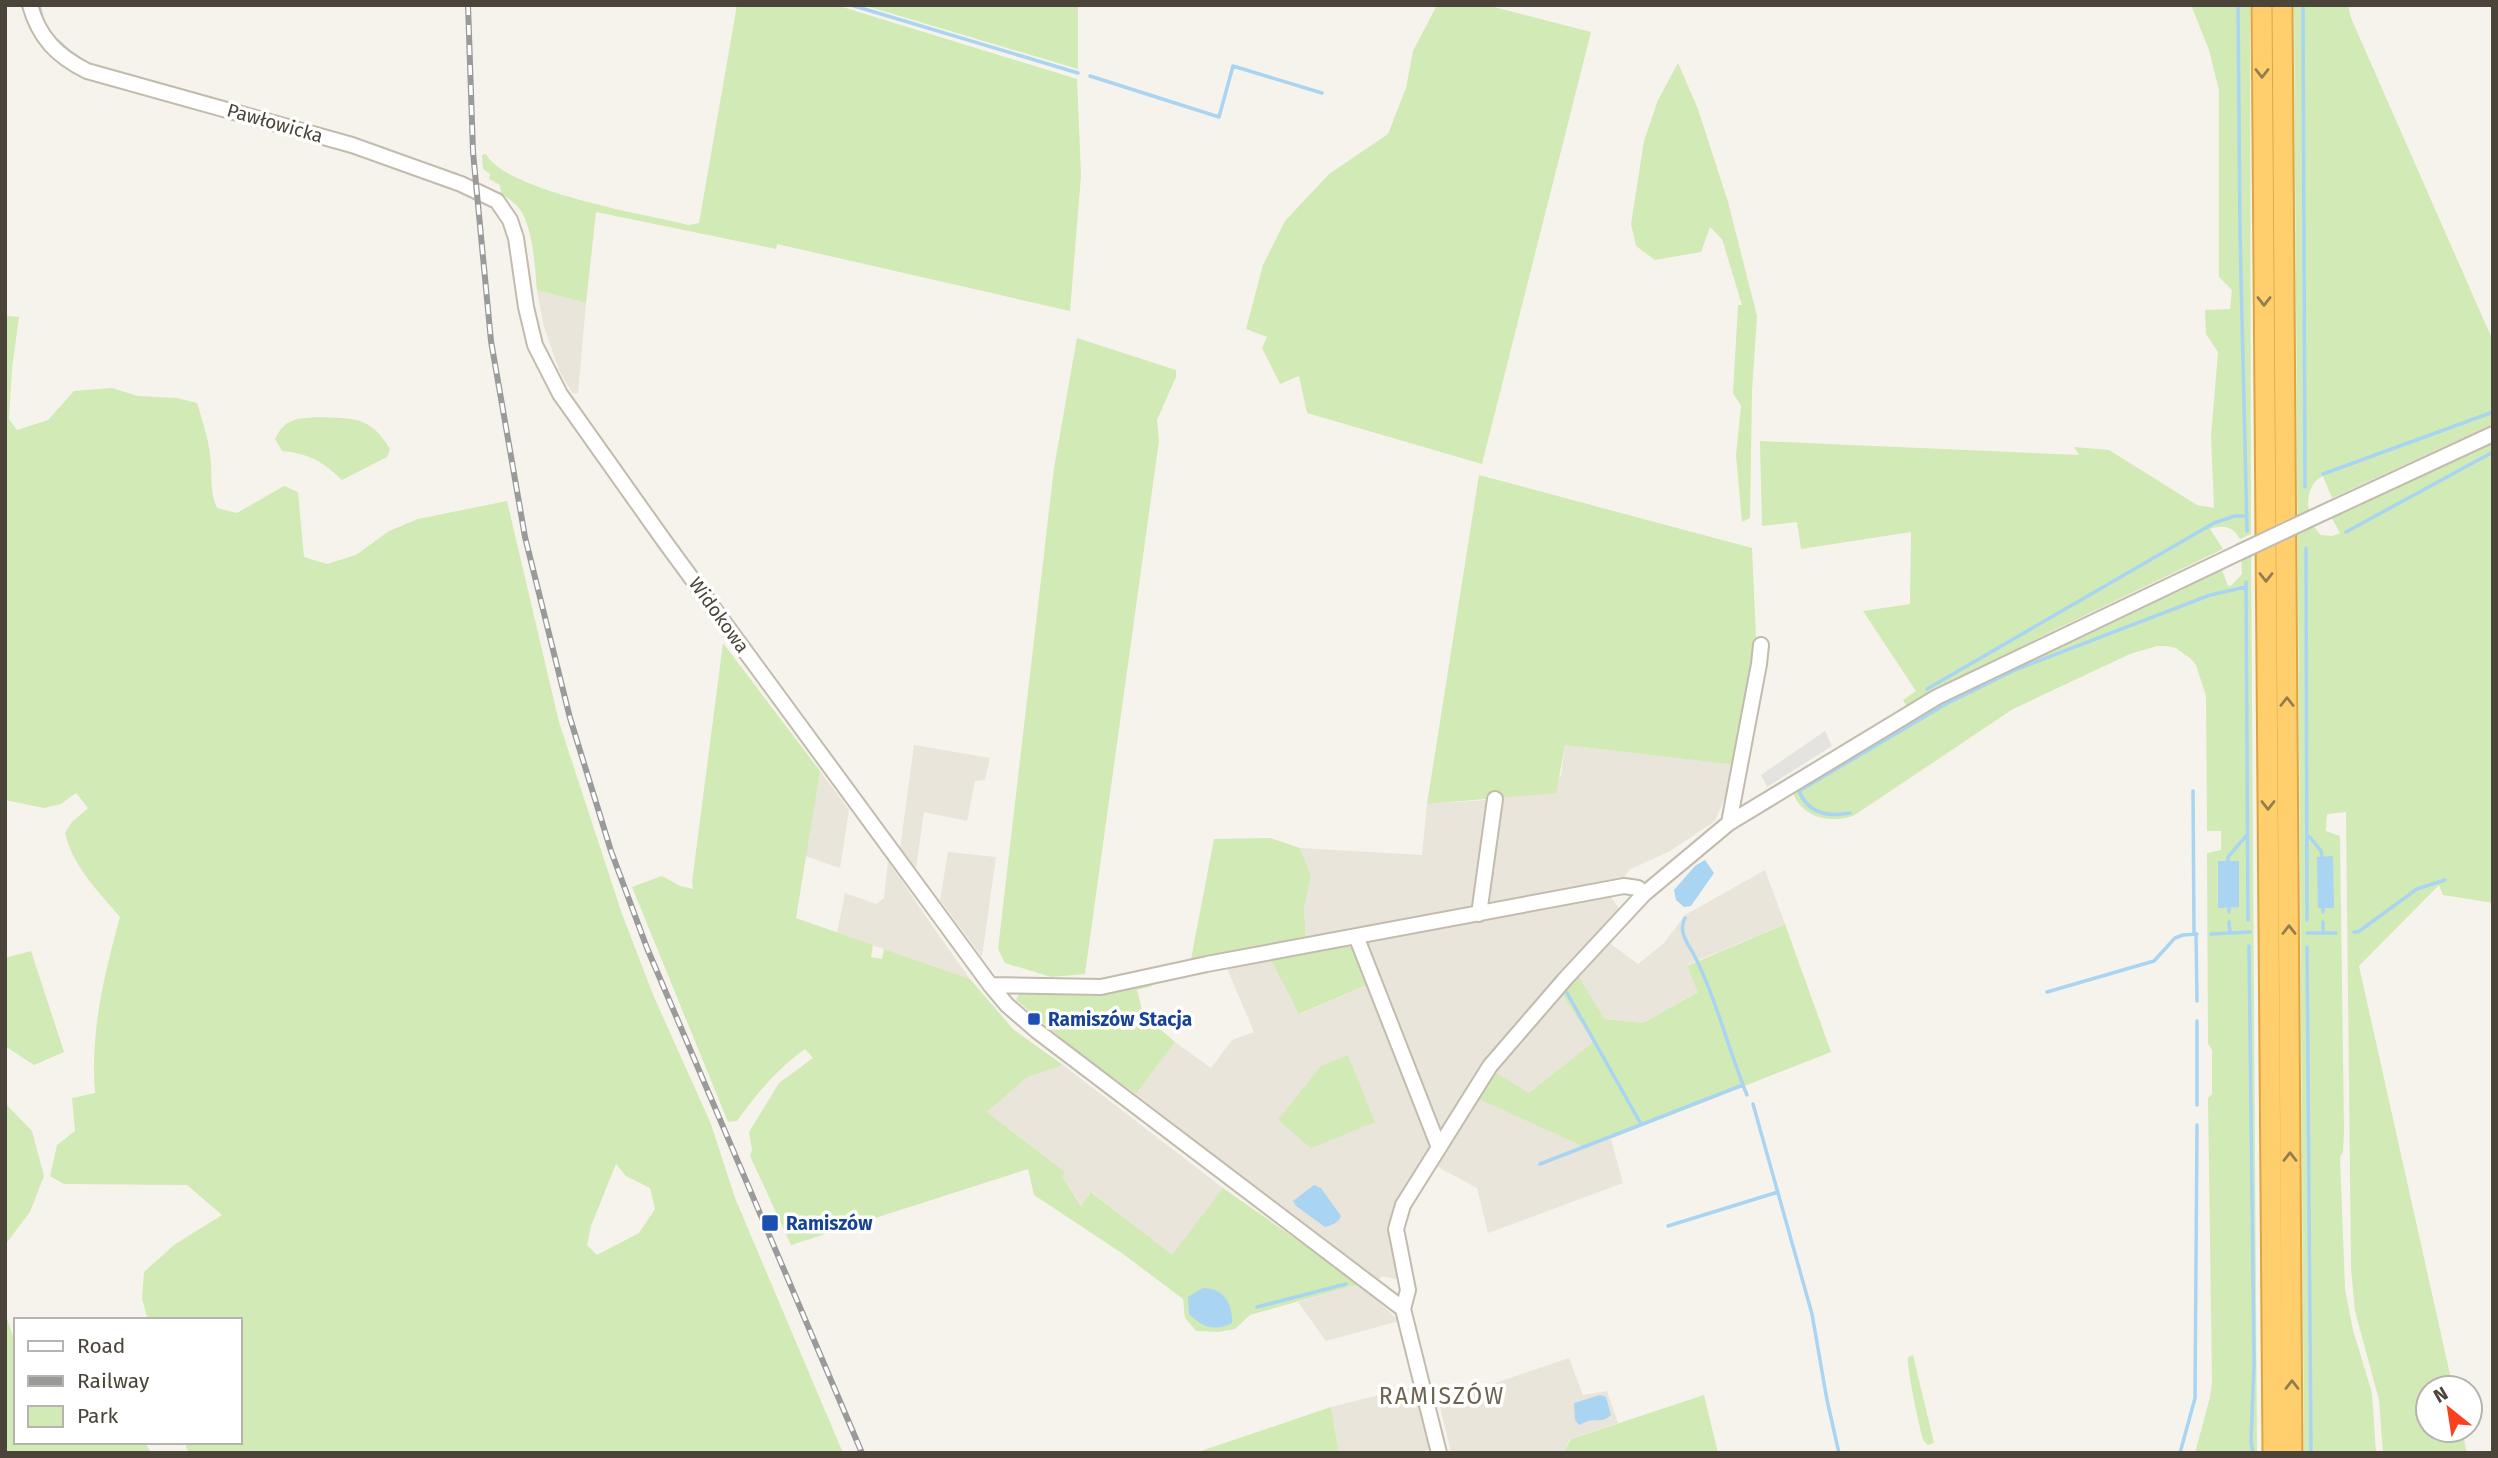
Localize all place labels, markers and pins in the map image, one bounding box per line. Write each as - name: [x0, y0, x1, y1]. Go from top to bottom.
- place label: Ramiszów Stacja: [1048, 1008, 1192, 1031]
- marker: Ramiszów Stacja: [1026, 1011, 1042, 1027]
- place label: Ramiszów: [786, 1212, 873, 1235]
- marker: Ramiszów: [760, 1213, 780, 1233]

